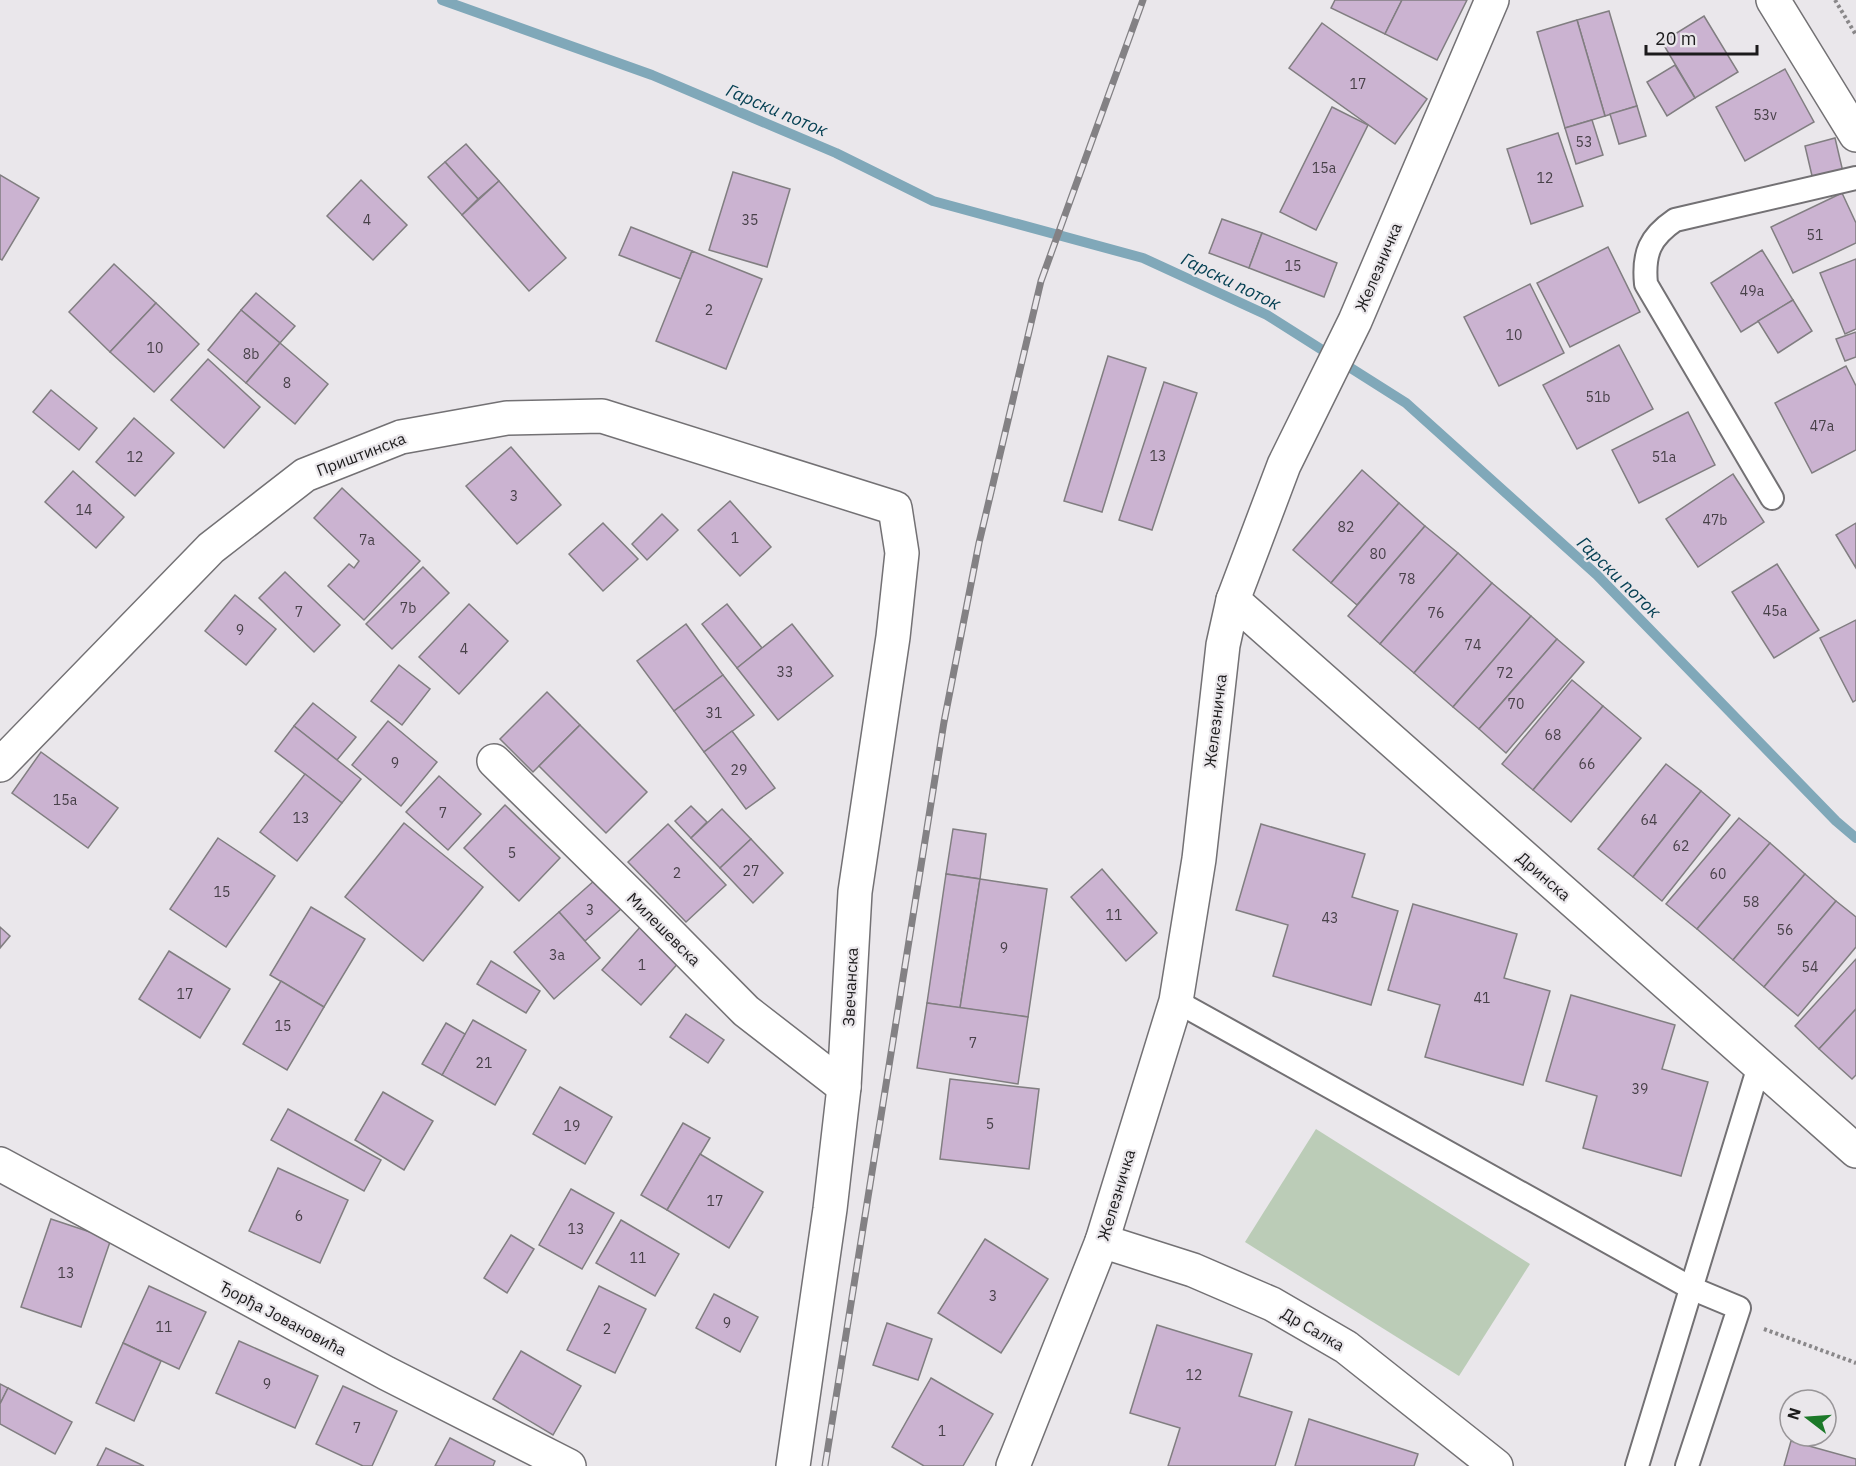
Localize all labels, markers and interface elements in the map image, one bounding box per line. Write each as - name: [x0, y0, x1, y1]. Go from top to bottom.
- scale bar: [1646, 18, 1757, 56]
- text: 20 m: [1655, 27, 1697, 50]
- house number: 17: [1350, 75, 1366, 93]
- water label: Гарски поток: [723, 78, 832, 142]
- house number: 53v: [1753, 106, 1777, 124]
- house number: 53: [1576, 133, 1592, 151]
- house number: 15a: [1312, 159, 1337, 177]
- house number: 12: [1537, 169, 1553, 187]
- house number: 4: [363, 211, 371, 229]
- house number: 35: [742, 211, 758, 229]
- street label: Железничка: [1350, 219, 1406, 314]
- house number: 51: [1807, 226, 1823, 244]
- water label: Гарски поток: [1177, 247, 1285, 315]
- house number: 15: [1285, 257, 1301, 275]
- house number: 49a: [1740, 282, 1765, 300]
- house number: 2: [705, 301, 713, 319]
- house number: 10: [1506, 326, 1522, 344]
- house number: 10: [147, 339, 163, 357]
- house number: 8b: [243, 345, 259, 363]
- house number: 8: [283, 374, 291, 392]
- house number: 51b: [1586, 388, 1610, 406]
- house number: 47a: [1810, 417, 1835, 435]
- street label: Приштинска: [313, 428, 409, 480]
- house number: 13: [1150, 447, 1166, 465]
- house number: 12: [127, 448, 143, 466]
- house number: 51a: [1652, 448, 1677, 466]
- house number: 3: [510, 487, 518, 505]
- house number: 14: [76, 501, 92, 519]
- house number: 47b: [1703, 511, 1727, 529]
- house number: 82: [1338, 518, 1354, 536]
- house number: 1: [731, 529, 739, 547]
- house number: 7a: [359, 531, 375, 549]
- water label: Гарски поток: [1572, 531, 1666, 623]
- house number: 80: [1370, 545, 1386, 563]
- house number: 78: [1399, 570, 1415, 588]
- house number: 7b: [400, 599, 416, 617]
- house number: 45a: [1763, 602, 1788, 620]
- house number: 7: [295, 603, 303, 621]
- house number: 76: [1428, 604, 1444, 622]
- house number: 9: [236, 621, 244, 639]
- house number: 74: [1465, 636, 1481, 654]
- house number: 4: [460, 640, 468, 658]
- house number: 33: [777, 663, 793, 681]
- house number: 72: [1497, 664, 1513, 682]
- street label: Железничка: [1199, 672, 1231, 769]
- house number: 70: [1508, 695, 1524, 713]
- house number: 31: [706, 704, 722, 722]
- house number: 68: [1545, 726, 1561, 744]
- house number: 9: [391, 754, 399, 772]
- house number: 66: [1579, 755, 1595, 773]
- house number: 29: [731, 761, 747, 779]
- house number: 15a: [53, 791, 78, 809]
- house number: 7: [439, 804, 447, 822]
- house number: 13: [293, 809, 309, 827]
- house number: 64: [1641, 811, 1657, 829]
- house number: 62: [1673, 837, 1689, 855]
- house number: 5: [508, 844, 516, 862]
- street label: Дринска: [1513, 847, 1575, 905]
- house number: 27: [743, 862, 759, 880]
- house number: 2: [673, 864, 681, 882]
- house number: 60: [1710, 865, 1726, 883]
- house number: 15: [214, 883, 230, 901]
- street label: Милешевска: [623, 888, 705, 970]
- house number: 58: [1743, 893, 1759, 911]
- house number: 3: [586, 901, 594, 919]
- house number: 11: [1106, 906, 1122, 924]
- house number: 43: [1322, 909, 1338, 927]
- house number: 56: [1777, 921, 1793, 939]
- house number: 9: [1000, 939, 1008, 957]
- house number: 3a: [549, 946, 565, 964]
- street label: Звечанска: [838, 947, 862, 1027]
- house number: 1: [638, 956, 646, 974]
- house number: 54: [1802, 958, 1818, 976]
- house number: 17: [177, 985, 193, 1003]
- house number: 41: [1474, 989, 1490, 1007]
- house number: 15: [275, 1017, 291, 1035]
- house number: 7: [969, 1034, 977, 1052]
- house number: 21: [476, 1054, 492, 1072]
- house number: 39: [1632, 1080, 1648, 1098]
- house number: 5: [986, 1115, 994, 1133]
- house number: 19: [564, 1117, 580, 1135]
- street label: Железничка: [1093, 1146, 1140, 1243]
- house number: 17: [707, 1192, 723, 1210]
- house number: 6: [295, 1207, 303, 1225]
- house number: 13: [568, 1220, 584, 1238]
- house number: 11: [630, 1249, 646, 1267]
- house number: 13: [58, 1264, 74, 1282]
- street label: Ђорђа Јовановића: [216, 1276, 350, 1360]
- house number: 3: [989, 1287, 997, 1305]
- street label: Др Салка: [1278, 1303, 1349, 1355]
- house number: 9: [723, 1314, 731, 1332]
- house number: 11: [156, 1318, 172, 1336]
- house number: 2: [603, 1320, 611, 1338]
- house number: 12: [1186, 1366, 1202, 1384]
- house number: 9: [263, 1375, 271, 1393]
- north arrow: [1778, 1388, 1838, 1448]
- text: N: [1782, 1405, 1805, 1422]
- house number: 7: [353, 1419, 361, 1437]
- house number: 1: [938, 1422, 946, 1440]

